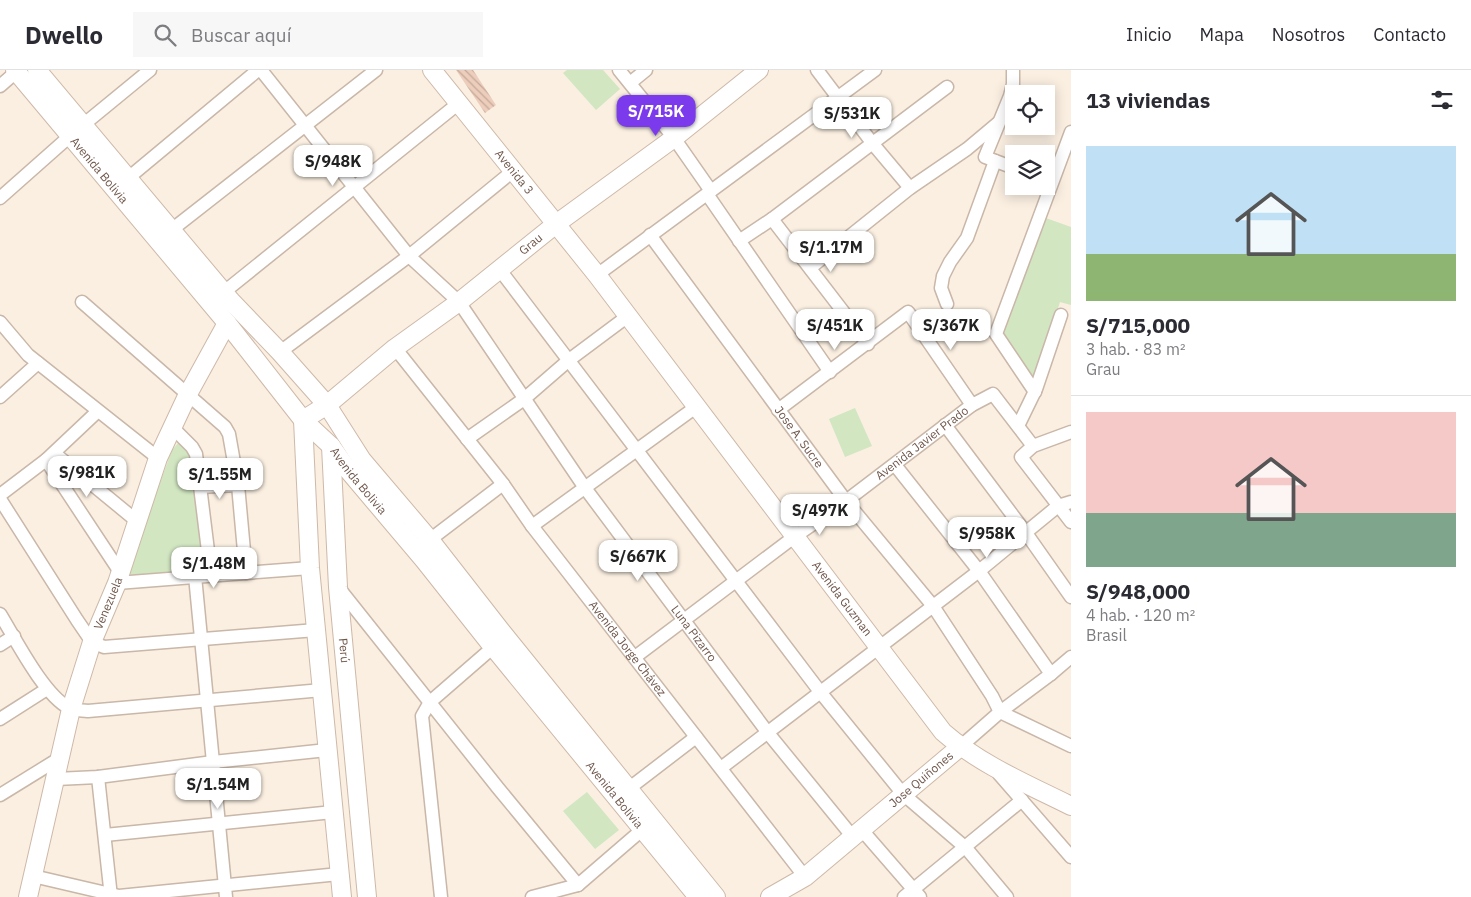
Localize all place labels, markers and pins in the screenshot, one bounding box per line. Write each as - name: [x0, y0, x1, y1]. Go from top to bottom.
- pin: S/715K: [615, 94, 697, 137]
- pin: S/531K: [811, 97, 893, 139]
- pin: S/948K: [292, 144, 374, 187]
- pin: S/1.17M: [785, 230, 877, 273]
- pin: S/451K: [794, 308, 876, 351]
- pin: S/367K: [910, 308, 992, 351]
- pin: S/981K: [46, 456, 128, 498]
- pin: S/1.55M: [174, 458, 266, 500]
- pin: S/497K: [779, 494, 861, 536]
- pin: S/958K: [946, 516, 1028, 559]
- pin: S/667K: [597, 540, 679, 582]
- pin: S/1.48M: [168, 546, 260, 589]
- pin: S/1.54M: [172, 768, 264, 810]

